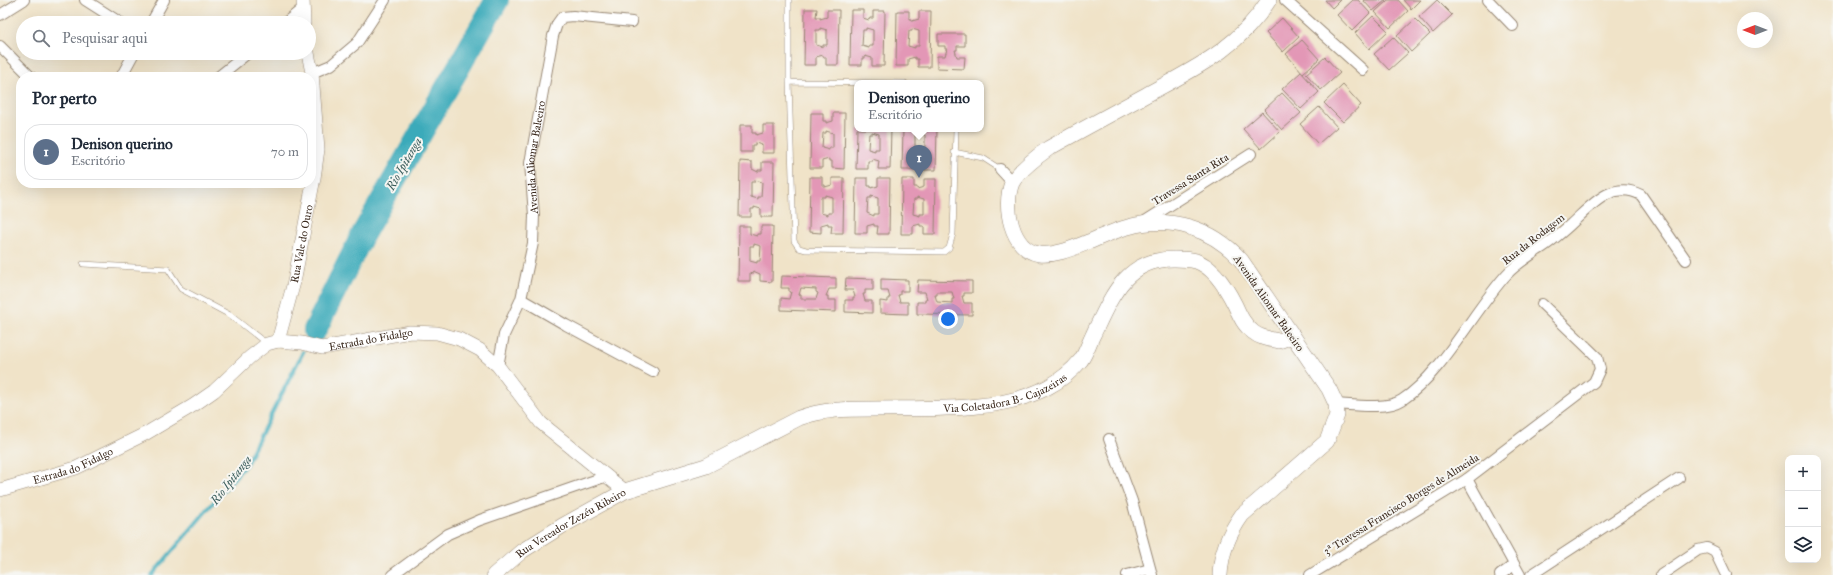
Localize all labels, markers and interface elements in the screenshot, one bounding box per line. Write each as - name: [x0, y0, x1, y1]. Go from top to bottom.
- north arrow: [1737, 12, 1773, 48]
- search box: [16, 16, 316, 60]
- icon: search: [30, 27, 52, 49]
- text: Pesquisar aqui: [62, 29, 148, 47]
- popup: [854, 80, 984, 132]
- text: Por perto: [32, 88, 97, 109]
- text: Denison querino: [868, 89, 970, 107]
- street label: Avenida Aliomar Baleeiro: [524, 99, 548, 215]
- text: Escritório: [868, 107, 922, 123]
- text: Denison querino: [71, 135, 173, 153]
- water label: Rio Ipitanga: [383, 135, 426, 194]
- text: 1: [43, 144, 49, 160]
- text: 70 m: [271, 144, 299, 160]
- pin: 1: [906, 145, 932, 178]
- street label: Travessa Santa Rita: [1150, 150, 1231, 208]
- text: Escritório: [71, 153, 125, 169]
- street label: Rua Vale do Ouro: [288, 203, 316, 284]
- street label: Rua da Rodagem: [1500, 211, 1568, 268]
- street label: Avenida Aliomar Baleeiro: [1230, 252, 1307, 354]
- your location: [938, 309, 958, 329]
- street label: Estrada do Fidalgo: [328, 326, 414, 354]
- street label: Via Coletadora B- Cajazeiras: [942, 371, 1070, 415]
- street label: Estrada do Fidalgo: [32, 445, 116, 487]
- street label: 3ª Travessa Francisco Borges de Almeida: [1321, 451, 1482, 558]
- water label: Rio Ipitanga: [207, 453, 255, 509]
- map controls: [1785, 455, 1821, 563]
- button: +: [1785, 455, 1821, 491]
- street label: Rua Vereador Zezéu Ribeiro: [513, 486, 629, 561]
- button: −: [1785, 491, 1821, 527]
- button: layers: [1785, 527, 1821, 563]

